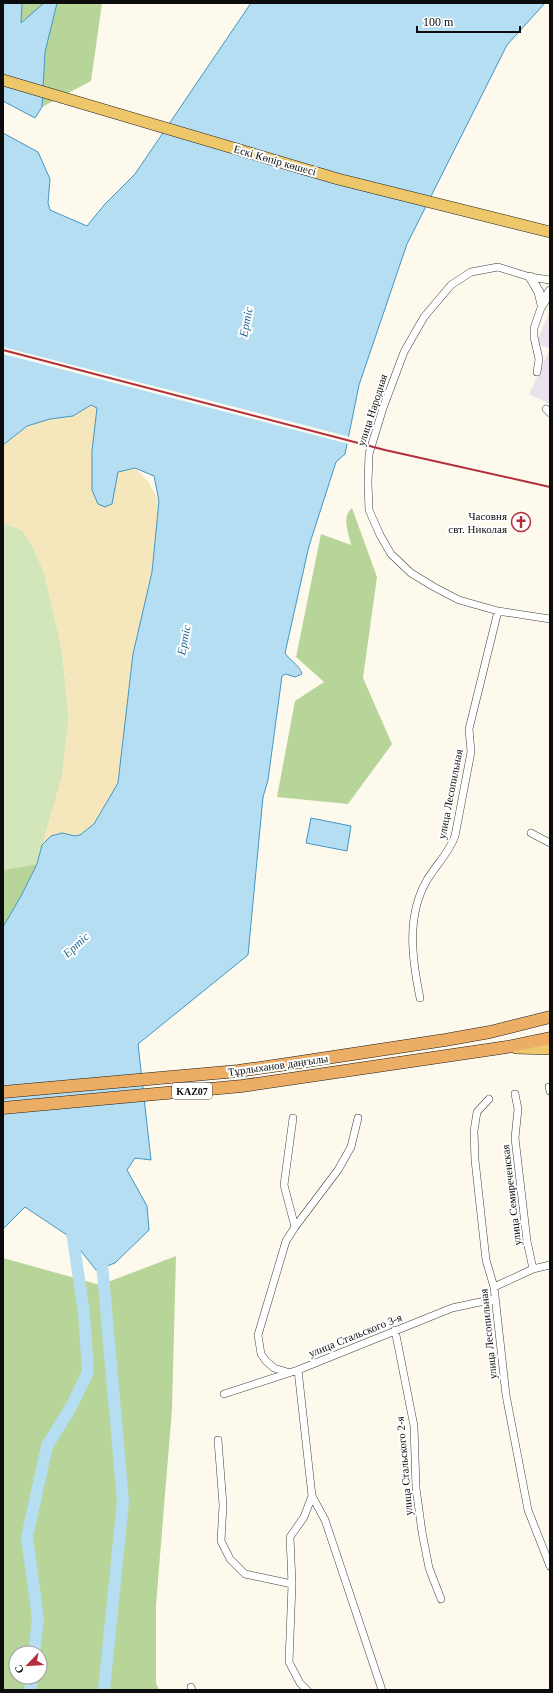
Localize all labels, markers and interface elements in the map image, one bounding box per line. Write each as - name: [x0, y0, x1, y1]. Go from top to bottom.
- scale bar: [417, 8, 520, 34]
- text: 100 m: [423, 15, 454, 29]
- street label: Ескі Көпір көшесі: [232, 142, 318, 178]
- water label: Ертіс: [236, 305, 256, 339]
- street label: улица Народная: [355, 373, 389, 447]
- place label: Часовня свт. Николая: [448, 510, 507, 535]
- church icon: Часовня свт. Николая: [510, 511, 532, 533]
- water label: Ертіс: [174, 623, 194, 657]
- street label: улица Лесопильная: [435, 748, 465, 840]
- water label: Ертіс: [59, 929, 92, 961]
- street label: Тұрлыханов даңғылы: [227, 1052, 330, 1078]
- road number: KAZ07: [172, 1083, 212, 1099]
- street label: улица Семиреченская: [499, 1144, 523, 1246]
- street label: улица Лесопильная: [477, 1288, 499, 1380]
- street label: улица Стальского 3-я: [307, 1311, 403, 1359]
- street label: улица Стальского 2-я: [394, 1416, 414, 1516]
- north arrow: [8, 1645, 48, 1685]
- text: С: [12, 1663, 26, 1675]

